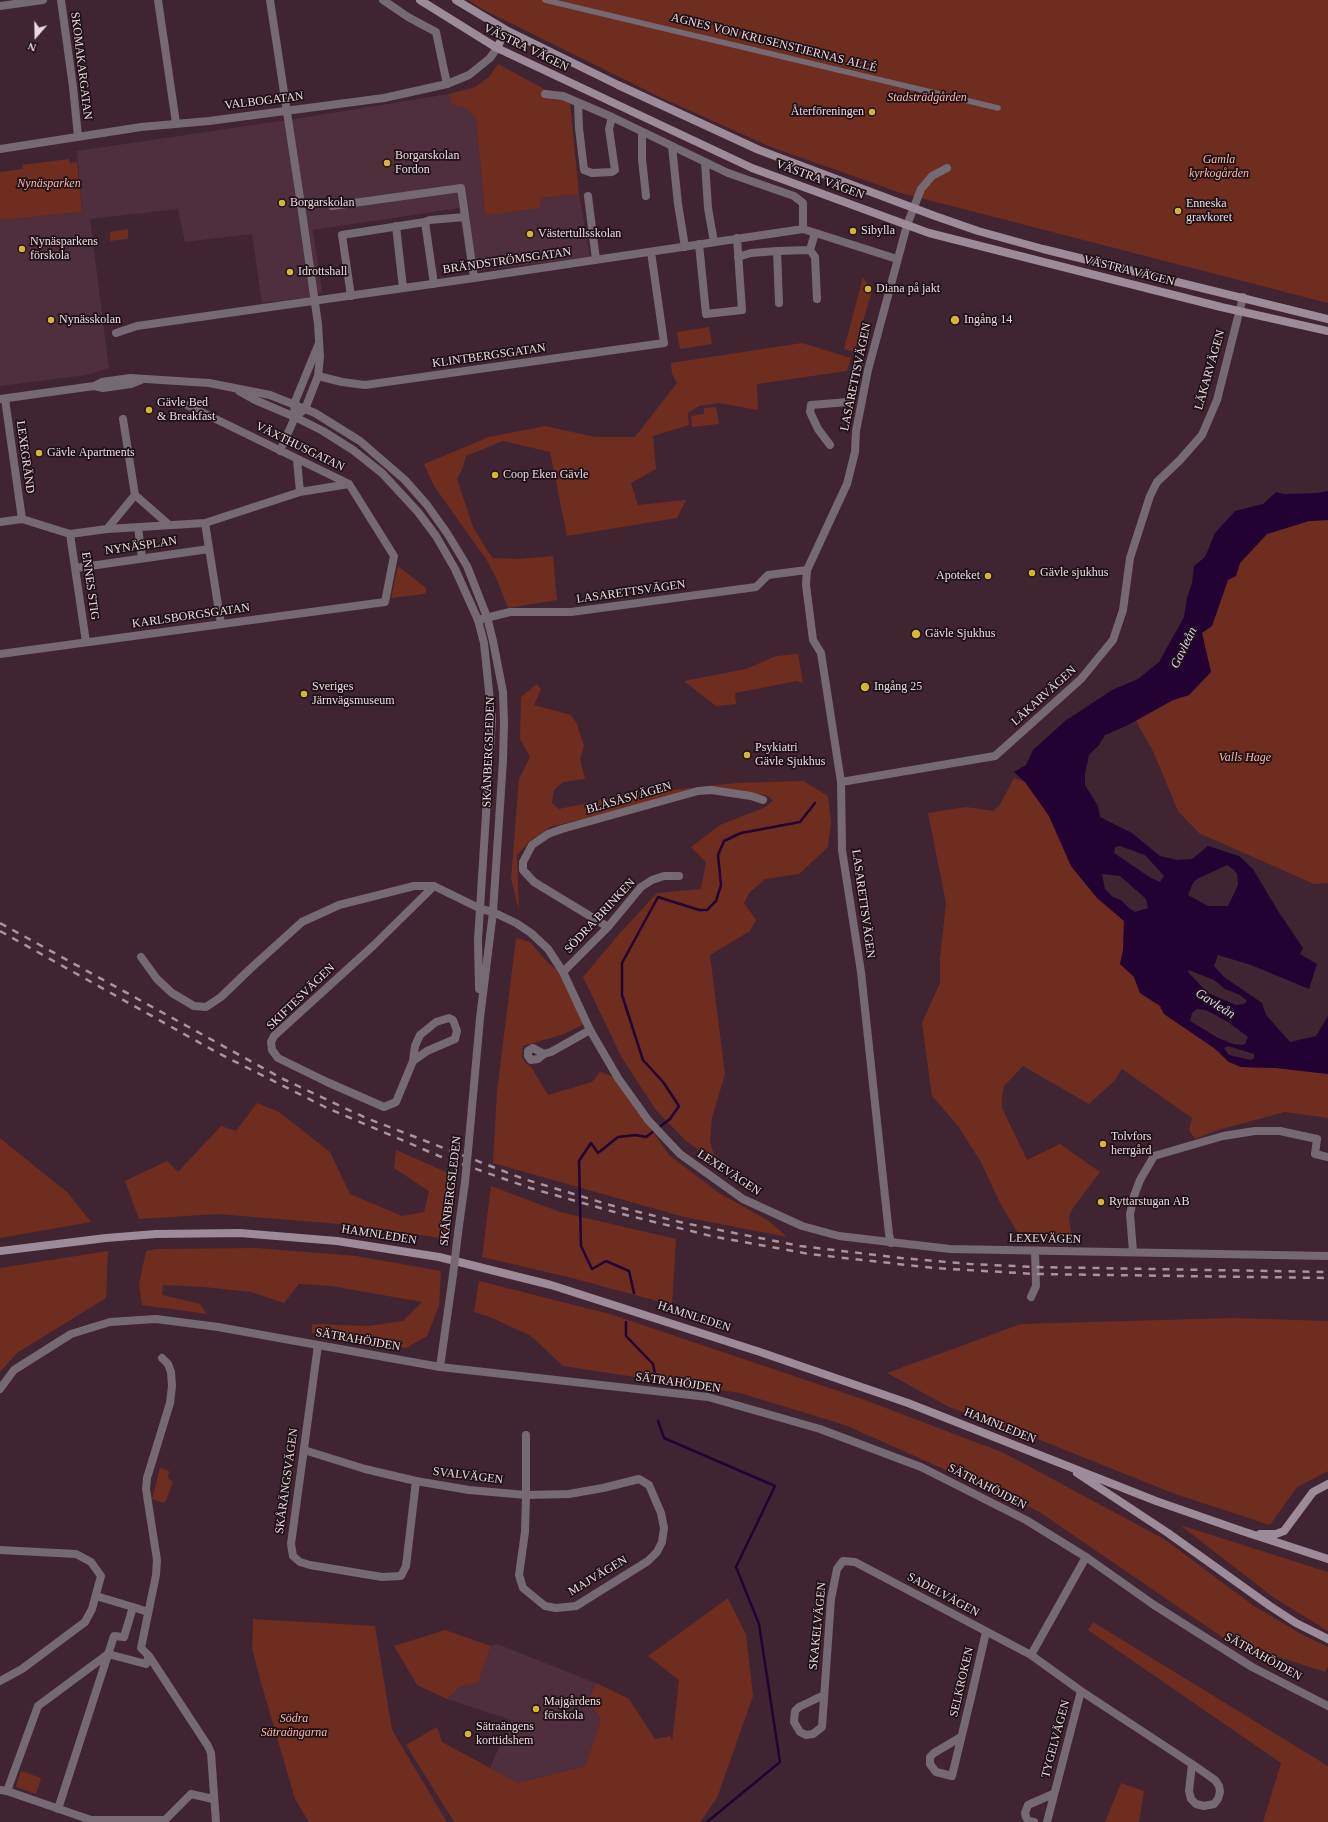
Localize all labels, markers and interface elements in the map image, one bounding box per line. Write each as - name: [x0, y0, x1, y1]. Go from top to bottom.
- street label: AGNES VON KRUSENSTJERNAS ALLÉ: [670, 10, 878, 76]
- street label: SKOMAKARGATAN: [67, 11, 95, 121]
- north arrow: [16, 16, 56, 56]
- street label: VÄSTRA VÄGEN: [481, 21, 571, 75]
- text: N: [26, 40, 38, 54]
- street label: VALBOGATAN: [224, 89, 304, 113]
- park label: Stadsträdgården: [887, 91, 967, 105]
- place label: Återföreningen: [791, 105, 864, 119]
- marker: Återföreningen: [867, 107, 877, 117]
- place label: Borgarskolan Fordon: [395, 149, 459, 177]
- park label: Gamla kyrkogården: [1189, 153, 1249, 181]
- street label: VÄSTRA VÄGEN: [774, 157, 866, 203]
- marker: Borgarskolan Fordon: [382, 158, 392, 168]
- park label: Nynäsparken: [17, 177, 81, 191]
- place label: Borgarskolan: [290, 196, 354, 210]
- place label: Enneska gravkoret: [1186, 197, 1232, 225]
- marker: Borgarskolan: [277, 198, 287, 208]
- marker: Enneska gravkoret: [1173, 206, 1183, 216]
- place label: Sibylla: [861, 224, 895, 238]
- marker: Sibylla: [848, 226, 858, 236]
- place label: Västertullsskolan: [538, 227, 621, 241]
- marker: Västertullsskolan: [525, 229, 535, 239]
- place label: Nynäsparkens förskola: [30, 235, 98, 263]
- marker: Nynäsparkens förskola: [17, 244, 27, 254]
- street label: BRÄNDSTRÖMSGATAN: [442, 245, 572, 277]
- street label: VÄSTRA VÄGEN: [1082, 253, 1176, 289]
- place label: Idrottshall: [298, 265, 347, 279]
- marker: Idrottshall: [285, 267, 295, 277]
- place label: Diana på jakt: [876, 282, 940, 296]
- marker: Diana på jakt: [863, 284, 873, 294]
- place label: Nynässkolan: [59, 313, 121, 327]
- place label: Ingång 14: [964, 313, 1012, 327]
- marker: Ingång 14: [949, 314, 961, 326]
- marker: Nynässkolan: [46, 315, 56, 325]
- street label: LASARETTSVÄGEN: [838, 322, 874, 432]
- street label: LÄKARVÄGEN: [1192, 328, 1228, 412]
- street label: KLINTBERGSGATAN: [431, 341, 547, 371]
- place label: Gävle Bed & Breakfast: [157, 396, 215, 424]
- marker: Gävle Bed & Breakfast: [144, 405, 154, 415]
- street label: VÄXTHUSGATAN: [253, 419, 347, 475]
- street label: LEXEGRÄND: [13, 420, 37, 494]
- place label: Gävle Apartments: [47, 446, 135, 460]
- marker: Gävle Apartments: [34, 448, 44, 458]
- place label: Coop Eken Gävle: [503, 468, 588, 482]
- marker: Coop Eken Gävle: [490, 470, 500, 480]
- street label: NYNÄSPLAN: [104, 534, 178, 558]
- street label: ENNES STIG: [78, 551, 102, 621]
- place label: Gävle sjukhus: [1040, 566, 1108, 580]
- marker: Gävle sjukhus: [1027, 568, 1037, 578]
- place label: Apoteket: [936, 569, 980, 583]
- marker: Apoteket: [983, 571, 993, 581]
- street label: LASARETTSVÄGEN: [576, 577, 686, 607]
- street label: KARLSBORGSGATAN: [131, 601, 251, 631]
- water label: Gavleån: [1167, 625, 1201, 671]
- place label: Gävle Sjukhus: [925, 627, 995, 641]
- marker: Gävle Sjukhus: [910, 628, 922, 640]
- street label: LÄKARVÄGEN: [1009, 663, 1079, 729]
- place label: Sveriges Järnvägsmuseum: [312, 680, 395, 708]
- place label: Ingång 25: [874, 680, 922, 694]
- marker: Ingång 25: [859, 681, 871, 693]
- marker: Sveriges Järnvägsmuseum: [299, 689, 309, 699]
- street label: SKÅNBERGSLEDEN: [480, 696, 498, 808]
- place label: Psykiatri Gävle Sjukhus: [755, 741, 825, 769]
- marker: Psykiatri Gävle Sjukhus: [742, 750, 752, 760]
- park label: Valls Hage: [1219, 751, 1271, 765]
- street label: BLÅSÅSVÄGEN: [585, 779, 673, 817]
- street label: LASARETTSVÄGEN: [848, 849, 878, 959]
- street label: SÖDRA BRINKEN: [562, 876, 638, 956]
- street label: SKIFTESVÄGEN: [264, 961, 338, 1033]
- water label: Gavleån: [1192, 985, 1238, 1023]
- place label: Tolvfors herrgård: [1111, 1130, 1151, 1158]
- street label: SKÅNBERGSLEDEN: [437, 1135, 465, 1247]
- marker: Tolvfors herrgård: [1098, 1139, 1108, 1149]
- street label: LEXEVÄGEN: [695, 1147, 763, 1199]
- place label: Ryttarstugan AB: [1109, 1195, 1190, 1209]
- marker: Ryttarstugan AB: [1096, 1197, 1106, 1207]
- street label: HAMNLEDEN: [340, 1222, 418, 1248]
- street label: LEXEVÄGEN: [1009, 1231, 1081, 1247]
- street label: HAMNLEDEN: [656, 1298, 732, 1336]
- street label: SÄTRAHÖJDEN: [314, 1325, 402, 1355]
- street label: SÄTRAHÖJDEN: [634, 1370, 722, 1396]
- street label: HAMNLEDEN: [962, 1405, 1038, 1447]
- street label: SKÅRÄNGSVÄGEN: [272, 1427, 302, 1535]
- street label: SÄTRAHÖJDEN: [945, 1461, 1029, 1513]
- street label: SVALVÄGEN: [432, 1465, 504, 1487]
- street label: MAJVÄGEN: [566, 1553, 630, 1599]
- street label: SADELVÄGEN: [904, 1570, 982, 1620]
- street label: SKAKELVÄGEN: [806, 1581, 830, 1671]
- street label: SÄTRAHÖJDEN: [1222, 1630, 1304, 1684]
- street label: SELKROKEN: [947, 1646, 977, 1718]
- place label: Majgårdens förskola: [544, 1695, 601, 1723]
- street label: TYGELVÄGEN: [1039, 1698, 1073, 1780]
- marker: Majgårdens förskola: [531, 1704, 541, 1714]
- park label: Södra Sätraängarna: [261, 1712, 327, 1740]
- place label: Sätraängens korttidshem: [476, 1720, 534, 1748]
- marker: Sätraängens korttidshem: [463, 1729, 473, 1739]

